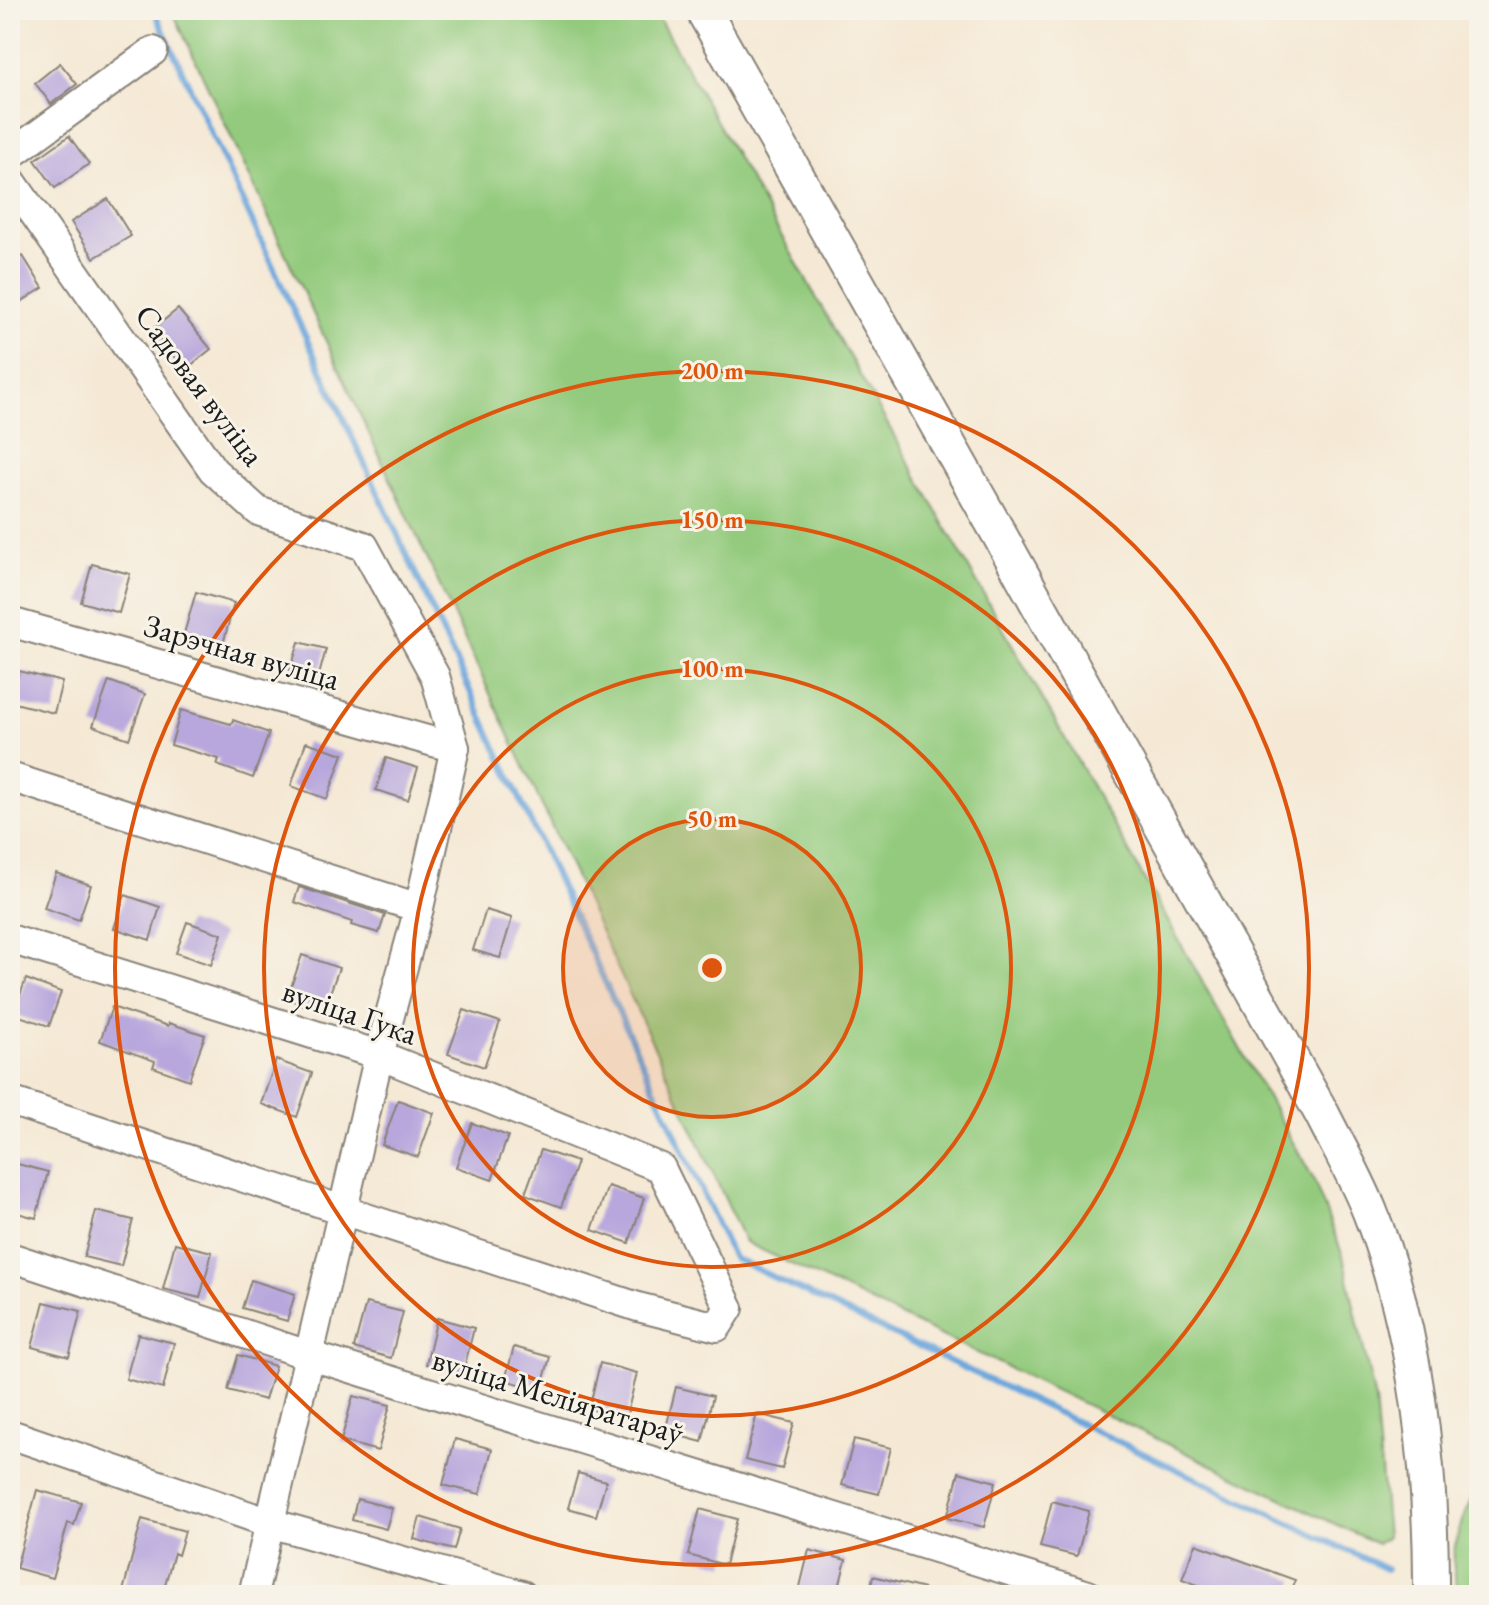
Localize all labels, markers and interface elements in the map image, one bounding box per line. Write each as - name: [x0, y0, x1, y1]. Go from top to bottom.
- street label: Садовая вуліца: [126, 296, 275, 474]
- text: 200 m: [680, 355, 744, 386]
- text: 150 m: [680, 504, 744, 535]
- street label: Зарэчная вуліца: [139, 604, 345, 700]
- text: 100 m: [680, 653, 744, 684]
- text: 50 m: [687, 803, 737, 834]
- centre of rings: [698, 954, 726, 982]
- street label: вуліца Гука: [277, 969, 423, 1055]
- street label: вуліца Меліяратараў: [427, 1338, 690, 1454]

